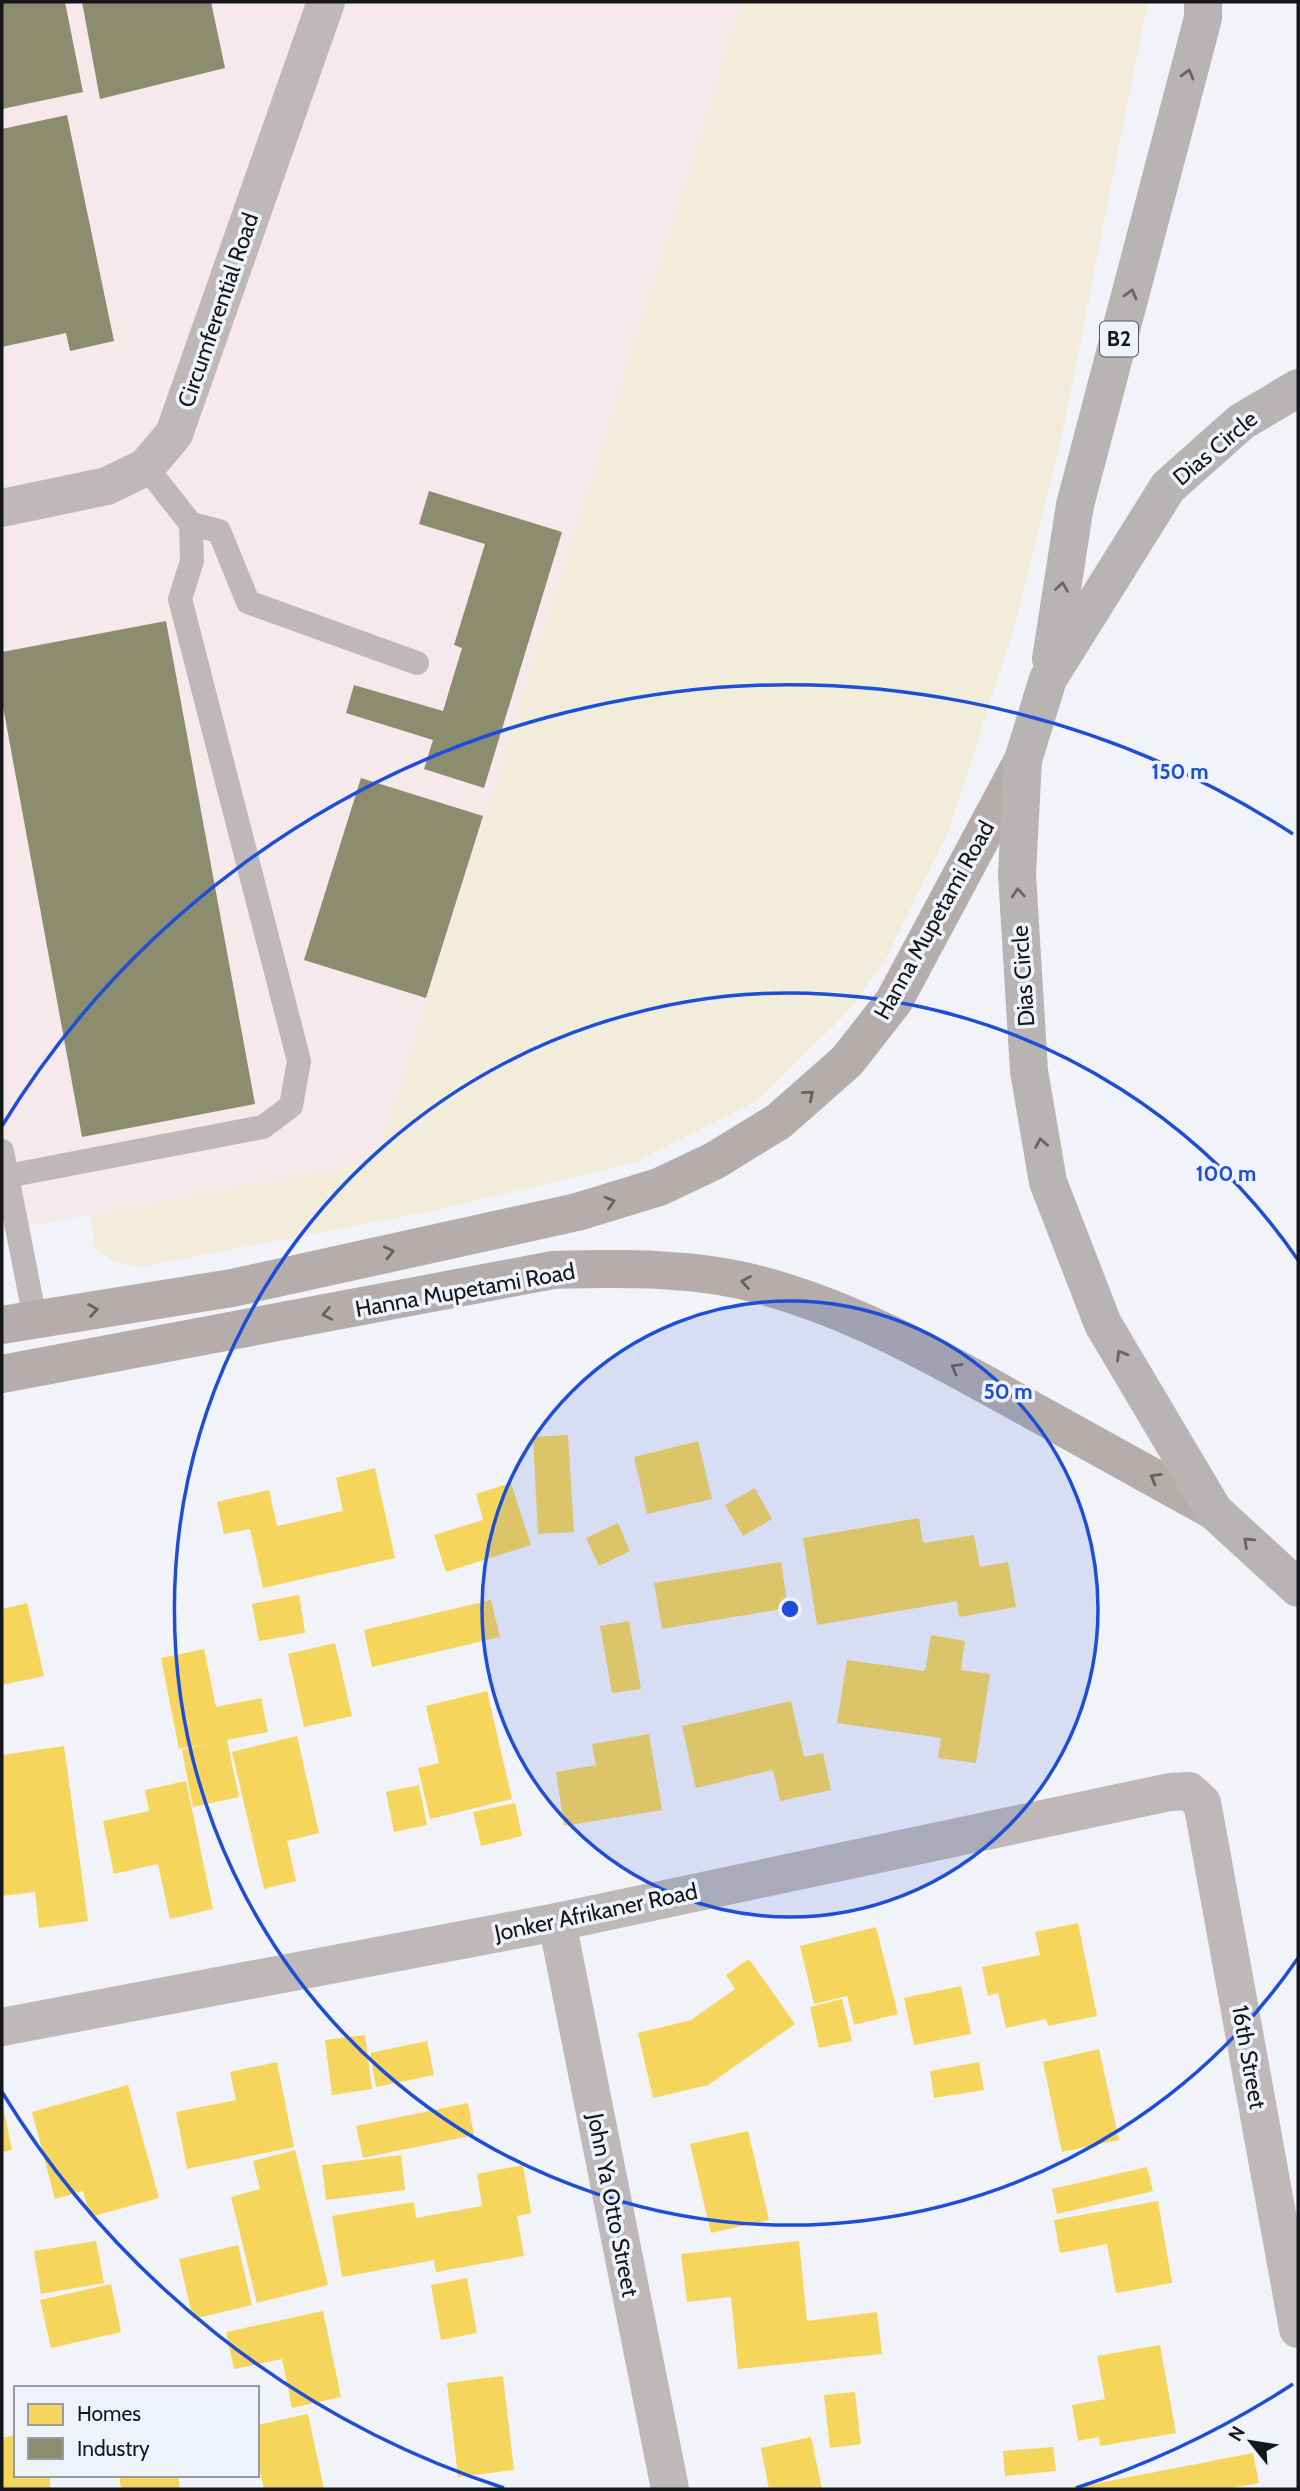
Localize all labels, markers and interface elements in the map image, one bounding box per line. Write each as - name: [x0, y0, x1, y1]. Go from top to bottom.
- one-way arrow: [1180, 68, 1194, 80]
- street label: Circumferential Road: [172, 209, 264, 411]
- one-way arrow: [1122, 288, 1137, 300]
- road number: B2: [1100, 322, 1138, 356]
- street label: Dias Circle: [1167, 405, 1263, 491]
- one-way arrow: [1055, 581, 1070, 593]
- text: 150 m: [1152, 759, 1208, 784]
- street label: Hanna Mupetami Road: [868, 816, 1000, 1024]
- one-way arrow: [1010, 887, 1025, 898]
- street label: Dias Circle: [1005, 924, 1041, 1028]
- one-way arrow: [800, 1091, 813, 1103]
- one-way arrow: [1035, 1137, 1050, 1149]
- text: 100 m: [1196, 1161, 1256, 1186]
- one-way arrow: [604, 1195, 616, 1210]
- one-way arrow: [383, 1246, 395, 1261]
- street label: Hanna Mupetami Road: [353, 1257, 577, 1323]
- one-way arrow: [740, 1275, 752, 1290]
- one-way arrow: [87, 1303, 99, 1318]
- one-way arrow: [321, 1305, 333, 1320]
- one-way arrow: [1116, 1349, 1129, 1362]
- one-way arrow: [950, 1362, 963, 1376]
- text: 50 m: [983, 1379, 1033, 1404]
- one-way arrow: [1149, 1473, 1162, 1486]
- one-way arrow: [1243, 1538, 1256, 1550]
- centre of rings: [778, 1597, 802, 1621]
- street label: Jonker Afrikaner Road: [491, 1877, 700, 1947]
- street label: 16th Street: [1226, 2003, 1272, 2111]
- street label: John Ya Otto Street: [581, 2110, 645, 2299]
- legend: [14, 2386, 259, 2477]
- text: Homes: [77, 2401, 141, 2426]
- north arrow: [1216, 2407, 1286, 2477]
- text: N: [1223, 2422, 1250, 2445]
- text: Industry: [77, 2436, 150, 2461]

